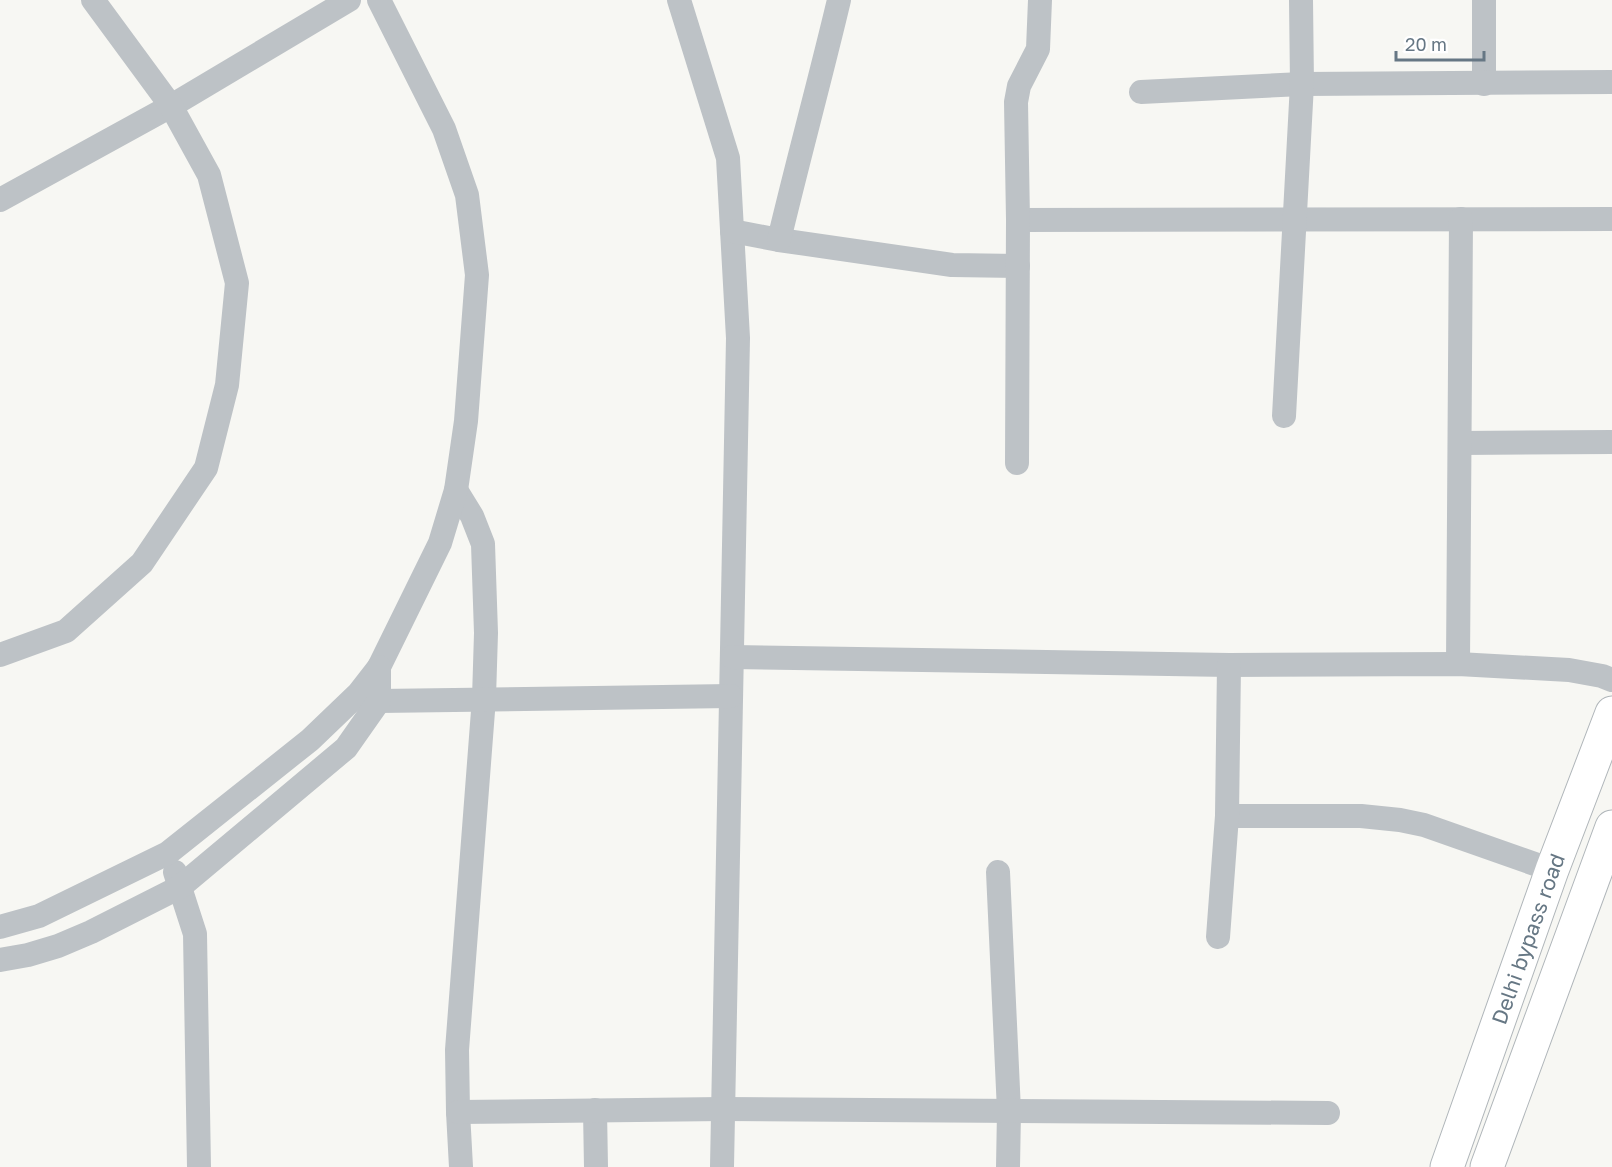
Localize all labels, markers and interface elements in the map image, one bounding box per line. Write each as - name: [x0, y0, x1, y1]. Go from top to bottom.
- scale bar: [1396, 24, 1484, 62]
- text: 20 m: [1405, 33, 1447, 55]
- street label: Delhi bypass road: [1486, 850, 1570, 1028]

